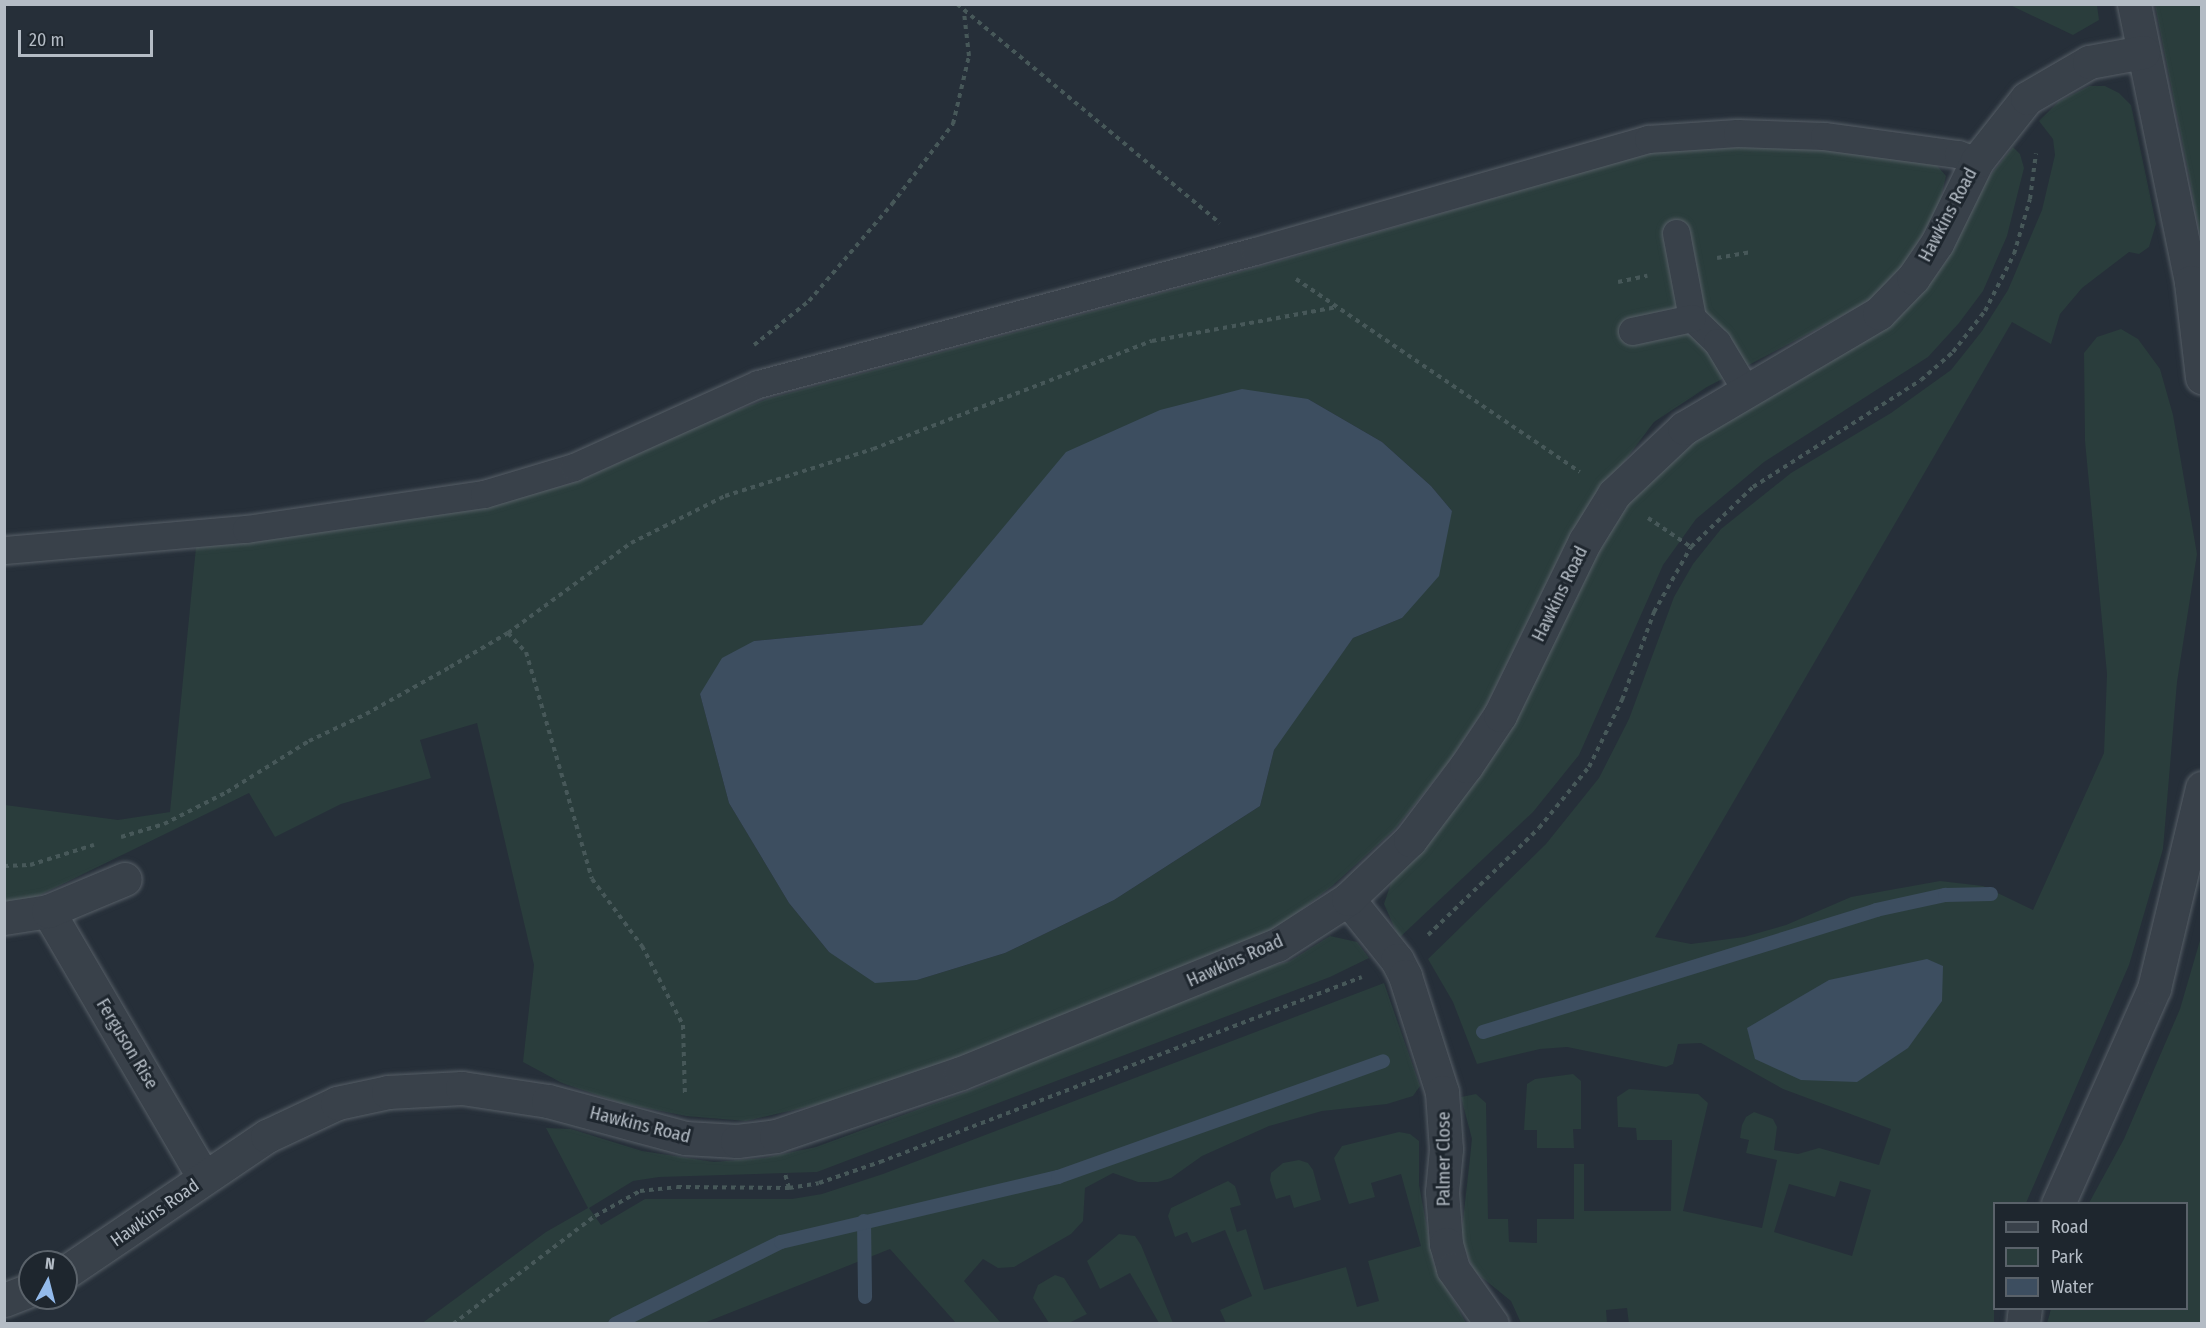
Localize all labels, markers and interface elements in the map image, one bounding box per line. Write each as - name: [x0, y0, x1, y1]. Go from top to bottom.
- scale bar: [21, 18, 156, 56]
- text: 20 m: [29, 29, 64, 51]
- street label: Hawkins Road: [1914, 164, 1982, 266]
- street label: Hawkins Road: [1528, 543, 1592, 645]
- street label: Hawkins Road: [1184, 930, 1286, 992]
- street label: Ferguson Rise: [92, 995, 162, 1093]
- street label: Hawkins Road: [587, 1102, 693, 1148]
- street label: Palmer Close: [1433, 1112, 1455, 1206]
- street label: Hawkins Road: [107, 1175, 203, 1251]
- legend: [1993, 1202, 2188, 1310]
- text: Road: [2051, 1216, 2088, 1238]
- text: Park: [2051, 1246, 2083, 1268]
- north arrow: [18, 1250, 78, 1310]
- text: N: [44, 1254, 56, 1274]
- text: Water: [2051, 1276, 2094, 1298]

